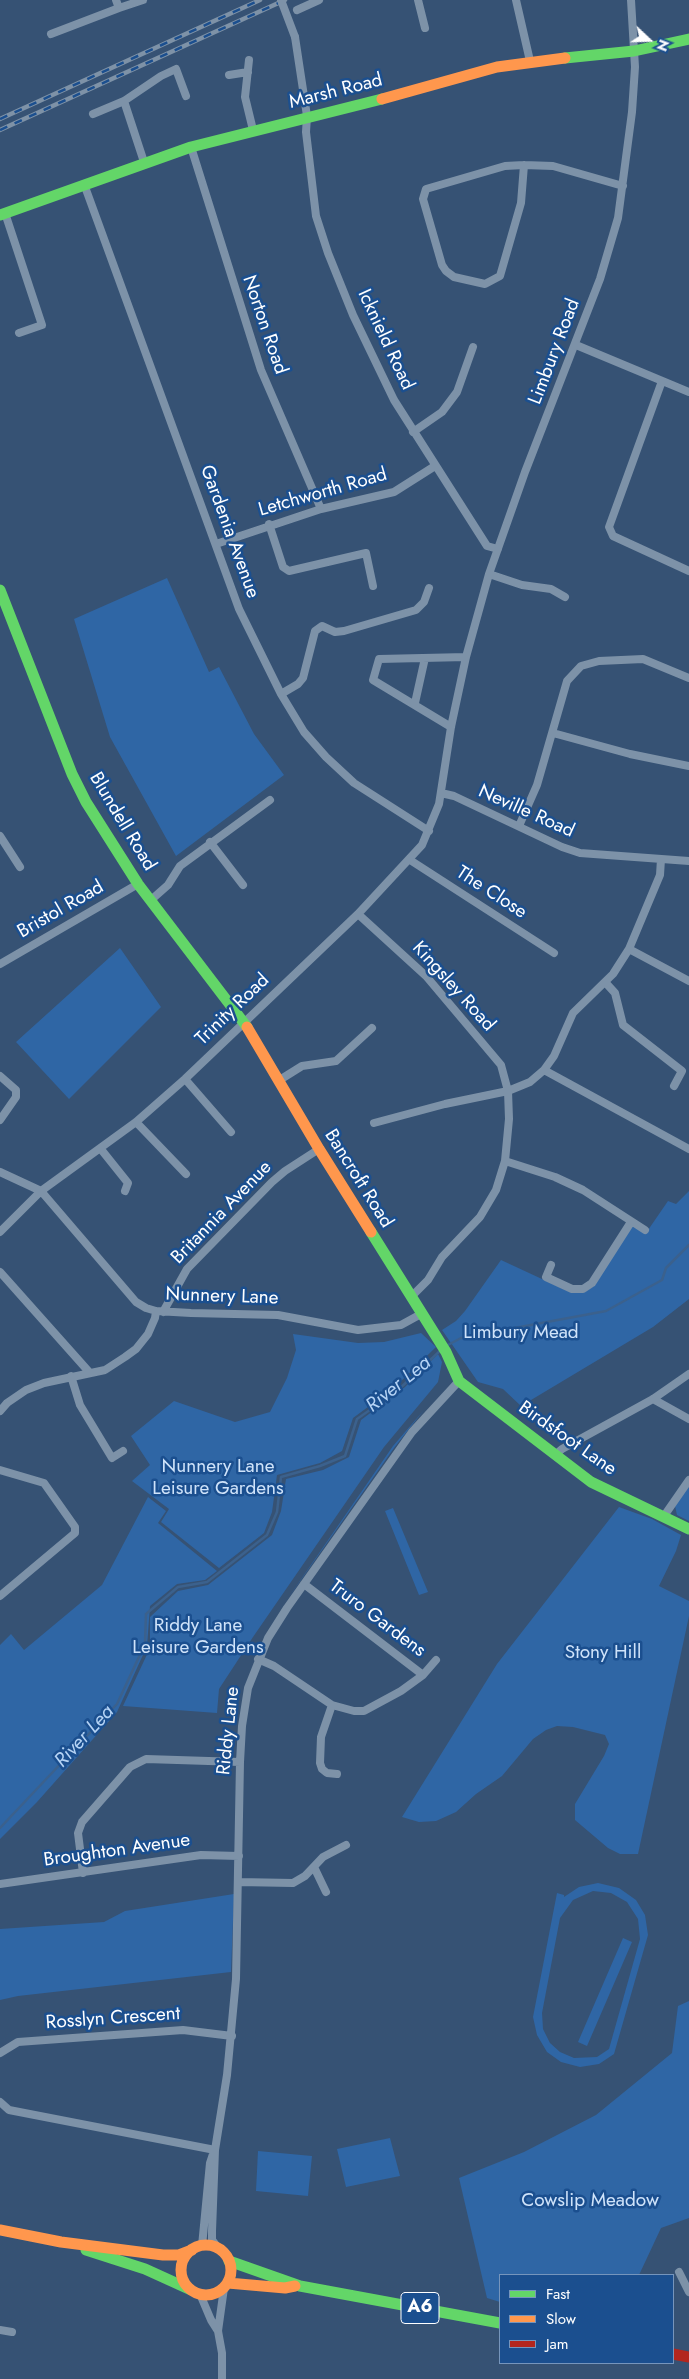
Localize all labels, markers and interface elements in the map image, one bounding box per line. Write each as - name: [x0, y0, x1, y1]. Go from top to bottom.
- north arrow: [624, 15, 674, 65]
- text: N: [652, 37, 674, 54]
- street label: Marsh Road: [287, 69, 385, 115]
- street label: Norton Road: [236, 272, 292, 378]
- street label: Icknield Road: [352, 286, 418, 394]
- street label: Limbury Road: [524, 296, 586, 408]
- street label: Gardenia Avenue: [194, 462, 264, 602]
- street label: Letchworth Road: [256, 464, 390, 522]
- street label: Blundell Road: [84, 769, 160, 875]
- street label: Neville Road: [474, 781, 578, 843]
- street label: The Close: [451, 862, 531, 924]
- street label: Bristol Road: [14, 876, 108, 944]
- street label: Kingsley Road: [407, 937, 499, 1037]
- street label: Trinity Road: [192, 969, 274, 1051]
- street label: Bancroft Road: [319, 1125, 397, 1233]
- street label: Britannia Avenue: [167, 1157, 277, 1269]
- street label: Nunnery Lane: [165, 1284, 279, 1310]
- park label: Limbury Mead: [463, 1322, 579, 1344]
- water label: River Lea: [362, 1352, 436, 1418]
- street label: Birdsfoot Lane: [514, 1397, 620, 1481]
- park label: Nunnery Lane Leisure Gardens: [152, 1456, 284, 1500]
- street label: Truro Gardens: [324, 1575, 430, 1663]
- park label: Riddy Lane Leisure Gardens: [132, 1615, 264, 1659]
- park label: Stony Hill: [565, 1642, 641, 1664]
- street label: Riddy Lane: [213, 1686, 245, 1776]
- water label: River Lea: [50, 1701, 120, 1773]
- street label: Broughton Avenue: [42, 1829, 192, 1873]
- street label: Rosslyn Crescent: [45, 2003, 181, 2035]
- park label: Cowslip Meadow: [521, 2190, 659, 2212]
- legend: [499, 2274, 674, 2364]
- text: Fast: [546, 2283, 570, 2305]
- road number: A6: [401, 2292, 439, 2324]
- text: Slow: [546, 2308, 576, 2330]
- text: Jam: [546, 2333, 569, 2355]

